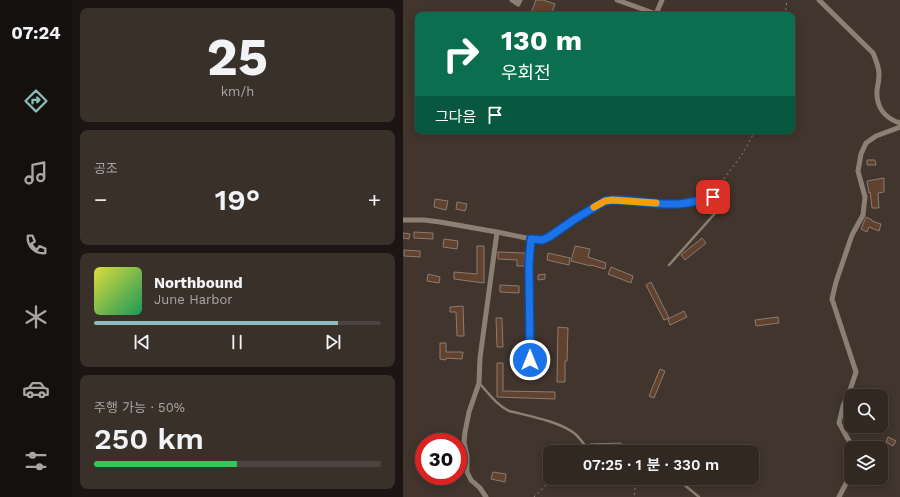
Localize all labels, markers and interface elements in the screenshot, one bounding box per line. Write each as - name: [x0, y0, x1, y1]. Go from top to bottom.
- text: 07:24: [11, 22, 61, 43]
- text: 130 m: [501, 24, 582, 57]
- text: 25: [207, 27, 268, 88]
- icon: right: [435, 28, 487, 80]
- text: 우회전: [501, 62, 551, 83]
- text: km/h: [221, 84, 254, 99]
- icon: directions: [22, 87, 50, 115]
- icon: arrive: [484, 104, 506, 126]
- text: 그다음: [435, 108, 476, 126]
- icon: music: [22, 159, 50, 187]
- text: 공조: [94, 161, 118, 176]
- pin: [696, 180, 730, 214]
- text: 19°: [215, 182, 260, 217]
- icon: arrive: [702, 186, 724, 208]
- text: −: [94, 187, 107, 212]
- text: +: [368, 187, 381, 212]
- icon: phone: [22, 231, 50, 259]
- text: Northbound: [154, 274, 243, 292]
- text: June Harbor: [154, 292, 233, 307]
- icon: climate: [22, 303, 50, 331]
- icon: previous: [131, 331, 153, 353]
- icon: pause: [226, 331, 248, 353]
- icon: next: [322, 331, 344, 353]
- position arrow: [509, 339, 551, 381]
- icon: car: [22, 375, 50, 403]
- map controls: [844, 389, 888, 485]
- button: search: [844, 389, 888, 433]
- text: 주행 가능 · 50%: [94, 400, 185, 415]
- text: 250 km: [94, 421, 204, 456]
- speed limit sign: 30: [415, 433, 467, 485]
- button: layers: [844, 441, 888, 485]
- icon: filters: [22, 447, 50, 475]
- text: 07:25 · 1 분 · 330 m: [583, 456, 719, 474]

